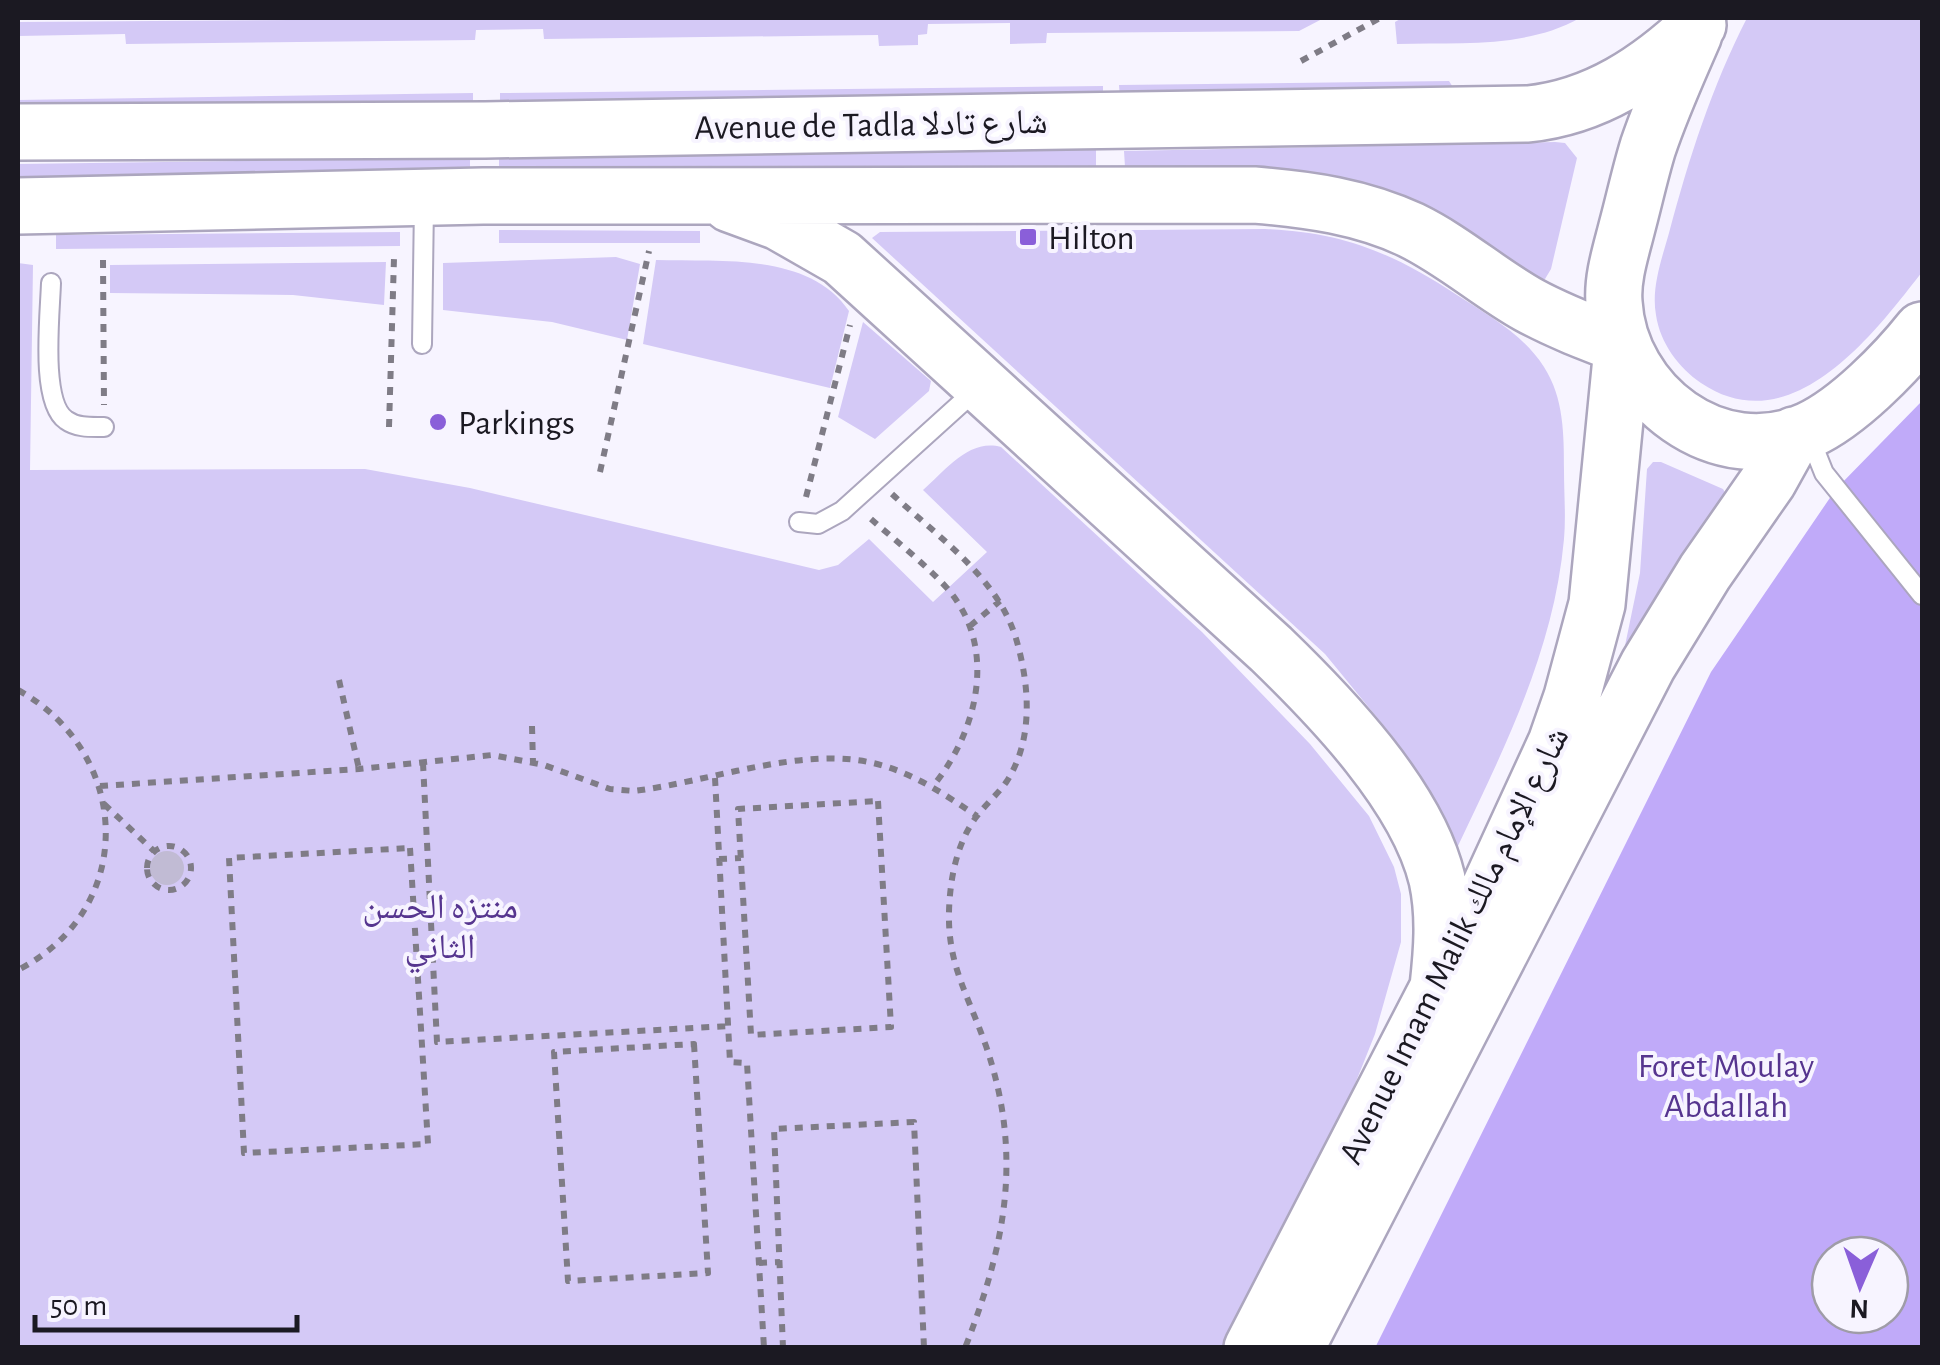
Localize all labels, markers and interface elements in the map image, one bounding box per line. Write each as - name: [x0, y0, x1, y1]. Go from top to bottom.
- street label: Avenue de Tadla شارع تادلا: [694, 105, 1048, 149]
- place label: Hilton: [1048, 221, 1135, 256]
- marker: Hilton: [1017, 226, 1039, 248]
- place label: Parkings: [458, 406, 575, 441]
- marker: Parkings: [427, 411, 449, 433]
- street label: Avenue Imam Malik شارع الإمام مالك: [1333, 722, 1579, 1171]
- park label: منتزه الحسن الثاني: [362, 890, 518, 974]
- park label: Foret Moulay Abdallah: [1638, 1049, 1814, 1124]
- north arrow: [1810, 1235, 1910, 1335]
- scale bar: [35, 1270, 298, 1332]
- text: 50 m: [50, 1291, 107, 1321]
- text: N: [1849, 1294, 1869, 1322]

